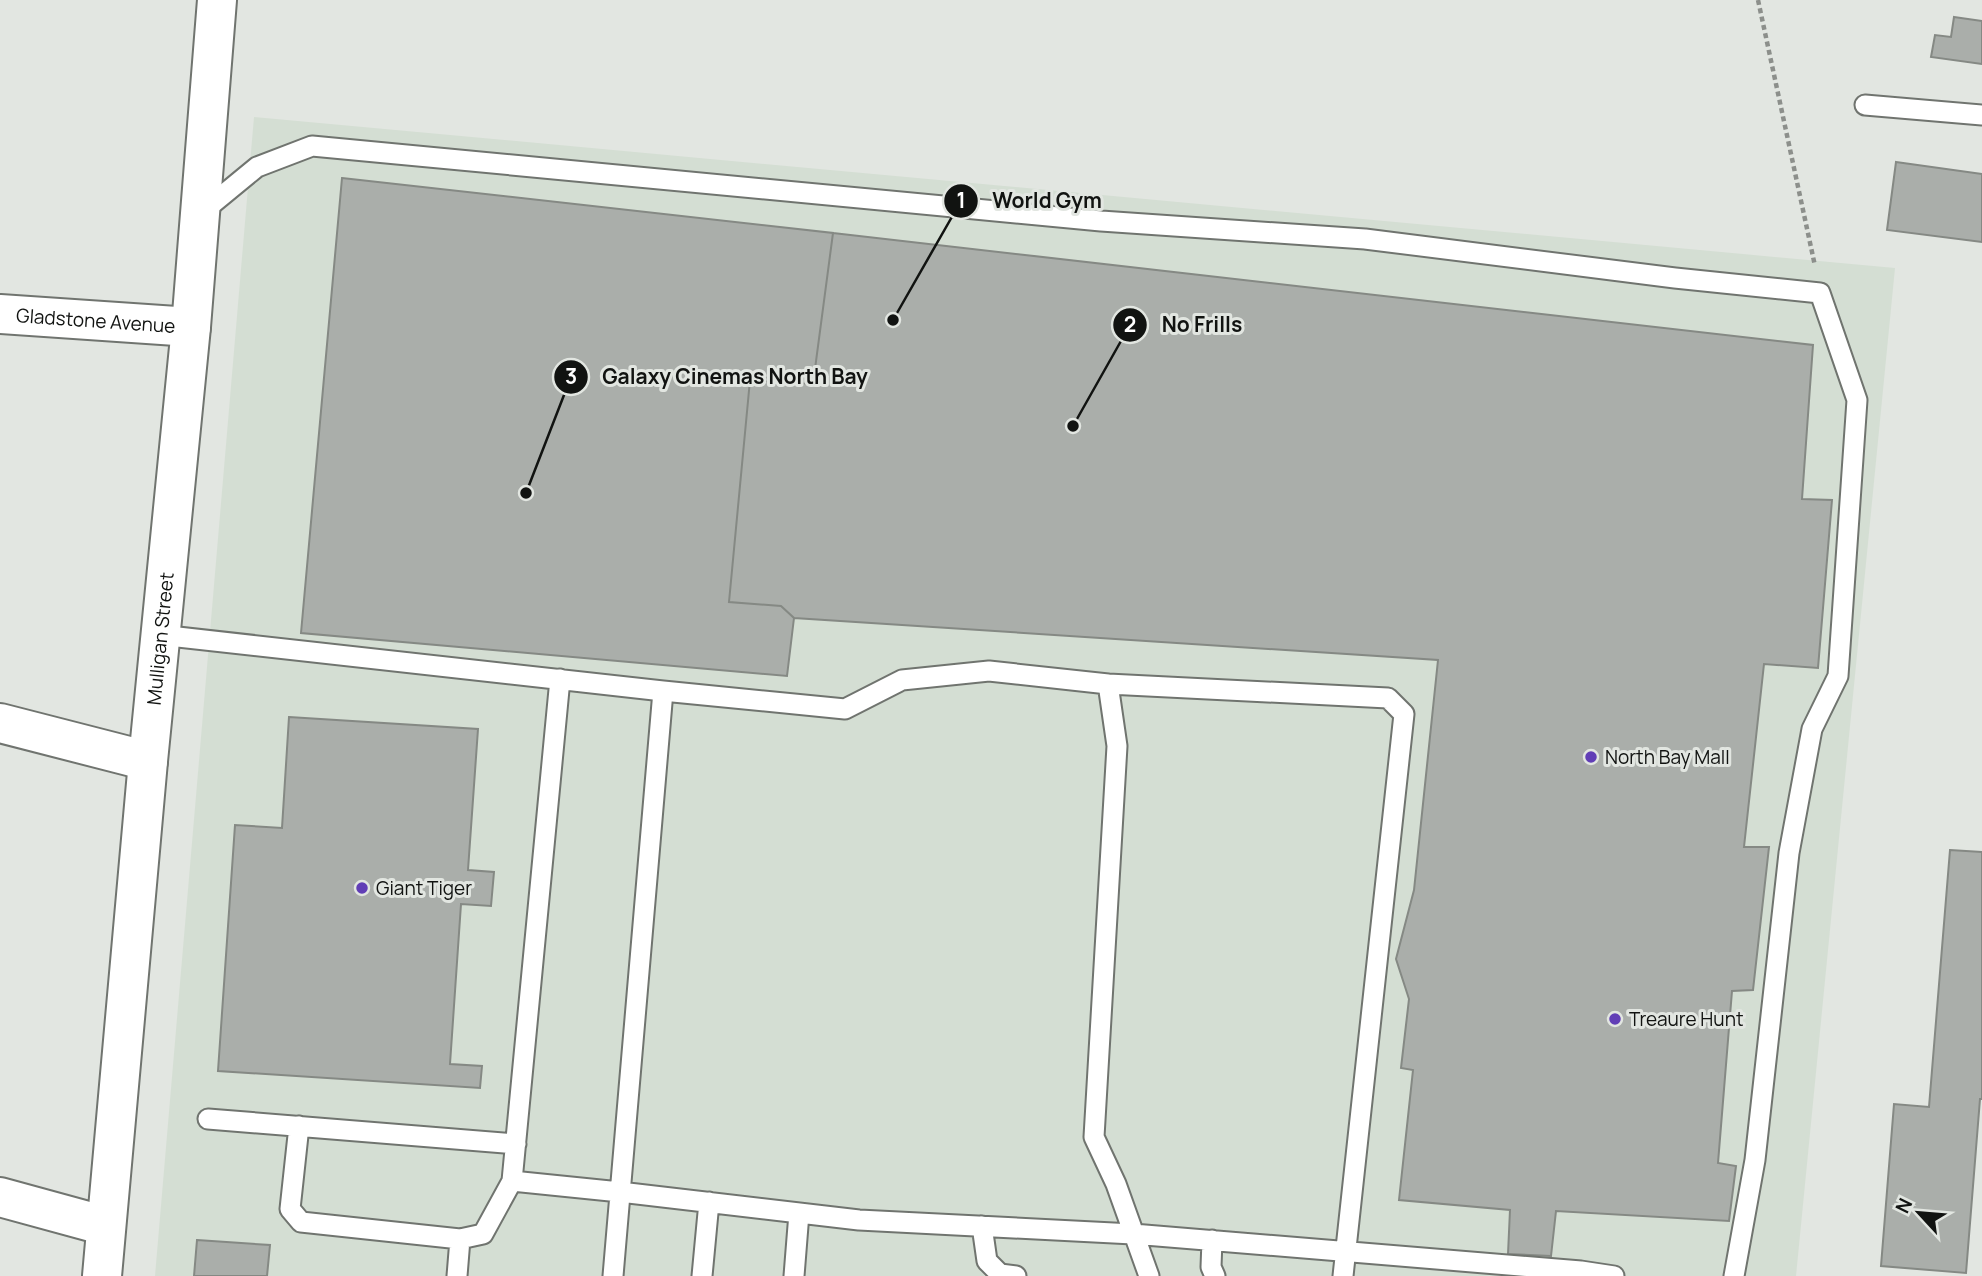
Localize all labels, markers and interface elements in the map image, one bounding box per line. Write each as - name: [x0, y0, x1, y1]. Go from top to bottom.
- callout: World Gym: [943, 180, 1116, 222]
- text: 1: [956, 186, 966, 214]
- text: World Gym: [992, 186, 1102, 214]
- street label: Gladstone Avenue: [15, 302, 176, 339]
- callout: No Frills: [1112, 304, 1256, 346]
- text: 2: [1124, 310, 1136, 338]
- text: No Frills: [1162, 310, 1242, 338]
- callout: Galaxy Cinemas North Bay: [553, 356, 882, 398]
- text: 3: [565, 362, 577, 390]
- text: Galaxy Cinemas North Bay: [602, 362, 868, 390]
- street label: Mulligan Street: [141, 571, 180, 706]
- place label: North Bay Mall: [1605, 744, 1730, 770]
- marker: North Bay Mall: [1583, 749, 1599, 765]
- place label: Giant Tiger: [376, 875, 472, 901]
- marker: Giant Tiger: [354, 880, 370, 896]
- place label: Treaure Hunt: [1629, 1006, 1744, 1032]
- marker: Treaure Hunt: [1607, 1011, 1623, 1027]
- north arrow: [1884, 1178, 1954, 1248]
- text: N: [1889, 1194, 1918, 1217]

